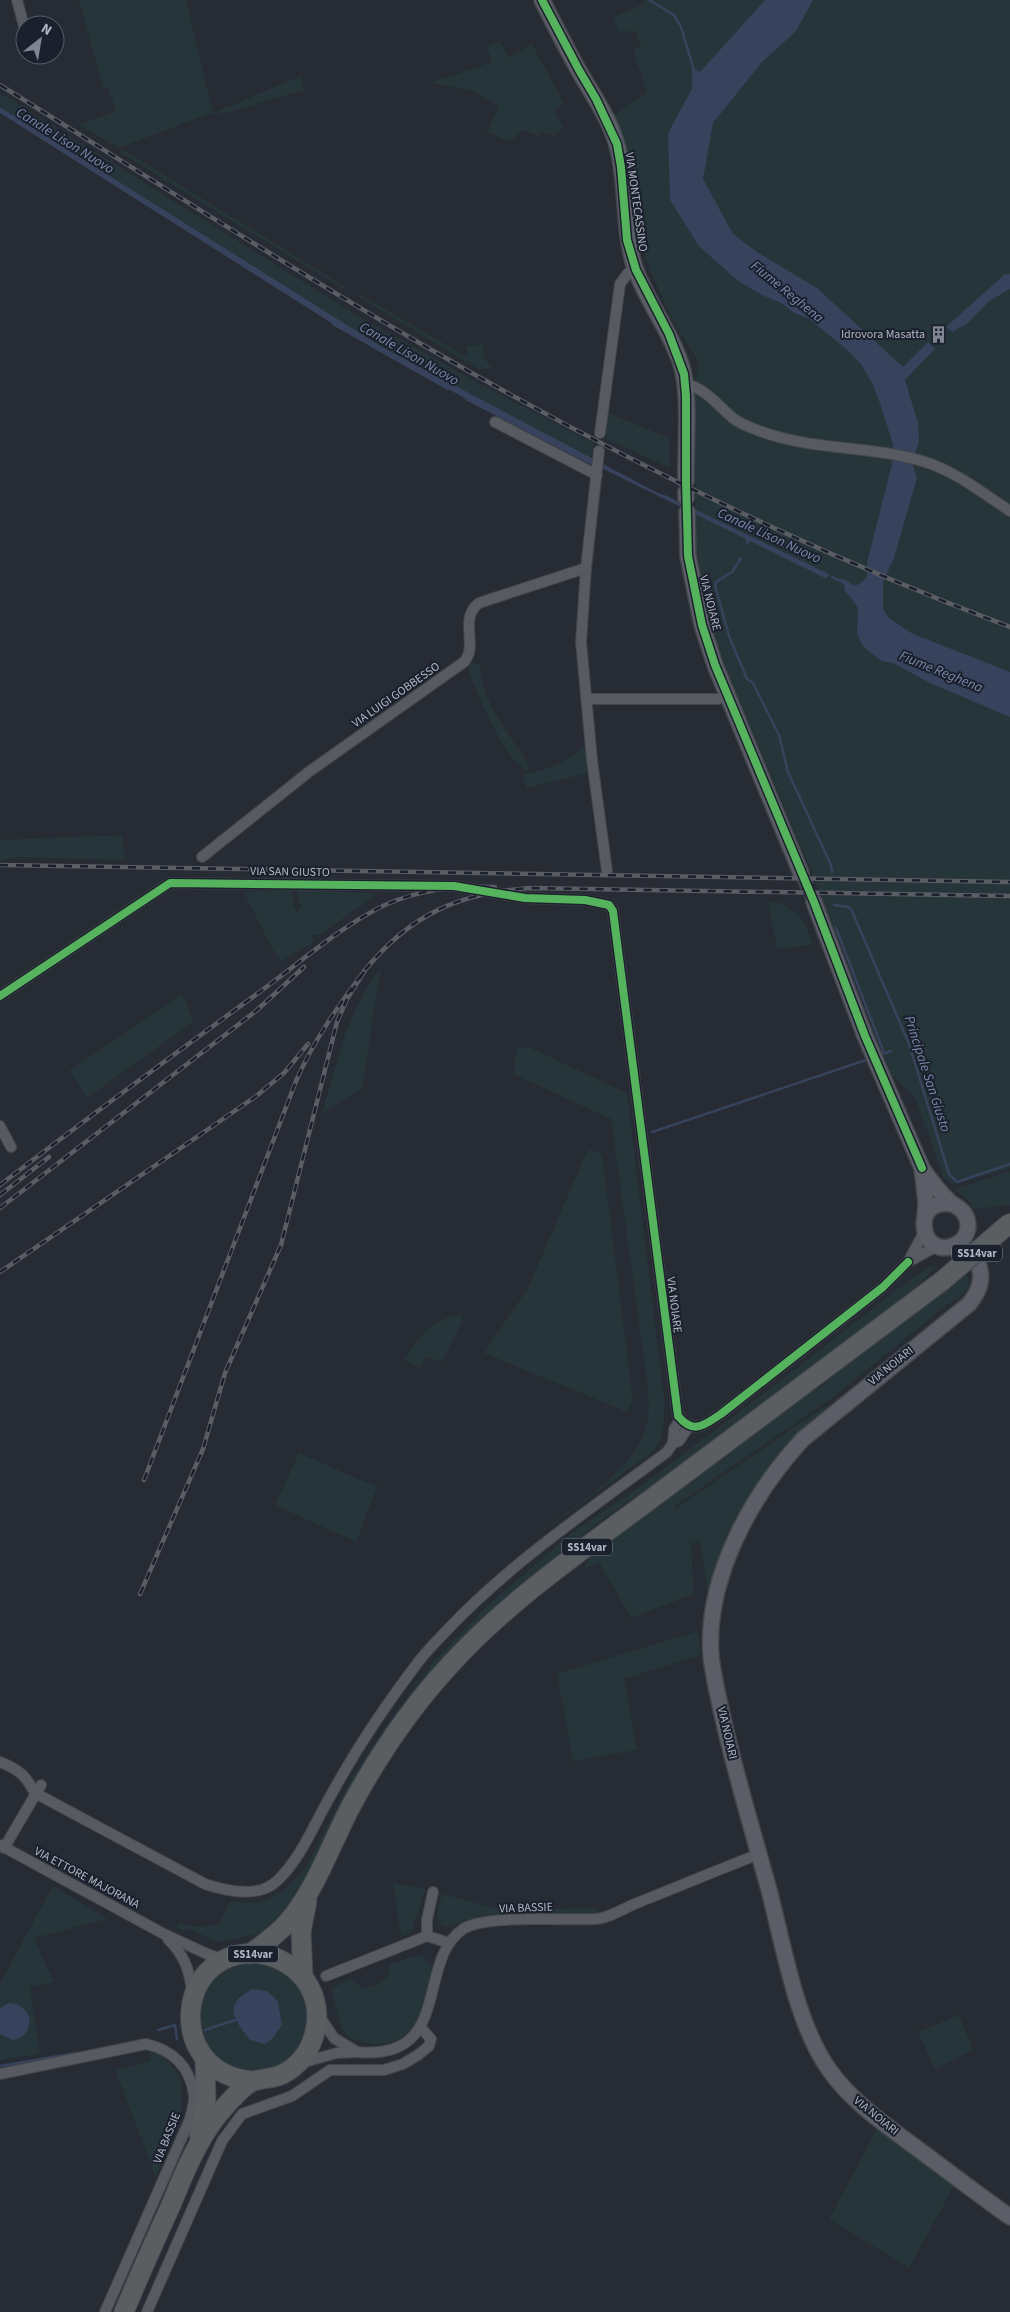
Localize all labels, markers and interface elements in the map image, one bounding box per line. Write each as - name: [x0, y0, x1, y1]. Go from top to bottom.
- north arrow: [15, 15, 65, 65]
- text: N: [37, 19, 55, 41]
- water label: Canale Lison Nuovo: [12, 103, 118, 179]
- street label: VIA MONTECASSINO: [621, 151, 651, 253]
- water label: Fiume Reghena: [746, 256, 828, 328]
- water label: Canale Lison Nuovo: [355, 317, 463, 391]
- building icon: Idrovora Masatta: [929, 324, 949, 344]
- place label: Idrovora Masatta: [841, 326, 925, 343]
- water label: Canale Lison Nuovo: [714, 503, 824, 569]
- street label: VIA NOIARE: [695, 573, 725, 633]
- water label: Fiume Reghena: [896, 646, 986, 698]
- street label: VIA LUIGI GOBBESSO: [349, 658, 444, 732]
- street label: VIA SAN GIUSTO: [250, 863, 330, 881]
- water label: Principale San Giusto: [899, 1013, 955, 1135]
- road number: SS14var: [952, 1244, 1002, 1262]
- street label: VIA NOIARE: [662, 1276, 686, 1334]
- street label: VIA NOIARI: [865, 1343, 917, 1389]
- road number: SS14var: [562, 1538, 612, 1555]
- street label: VIA NOIARI: [713, 1705, 741, 1761]
- street label: VIA ETTORE MAJORANA: [31, 1843, 143, 1913]
- street label: VIA BASSIE: [499, 1899, 553, 1917]
- road number: SS14var: [228, 1946, 278, 1962]
- street label: VIA NOIARI: [850, 2093, 902, 2139]
- street label: VIA BASSIE: [149, 2110, 185, 2166]

